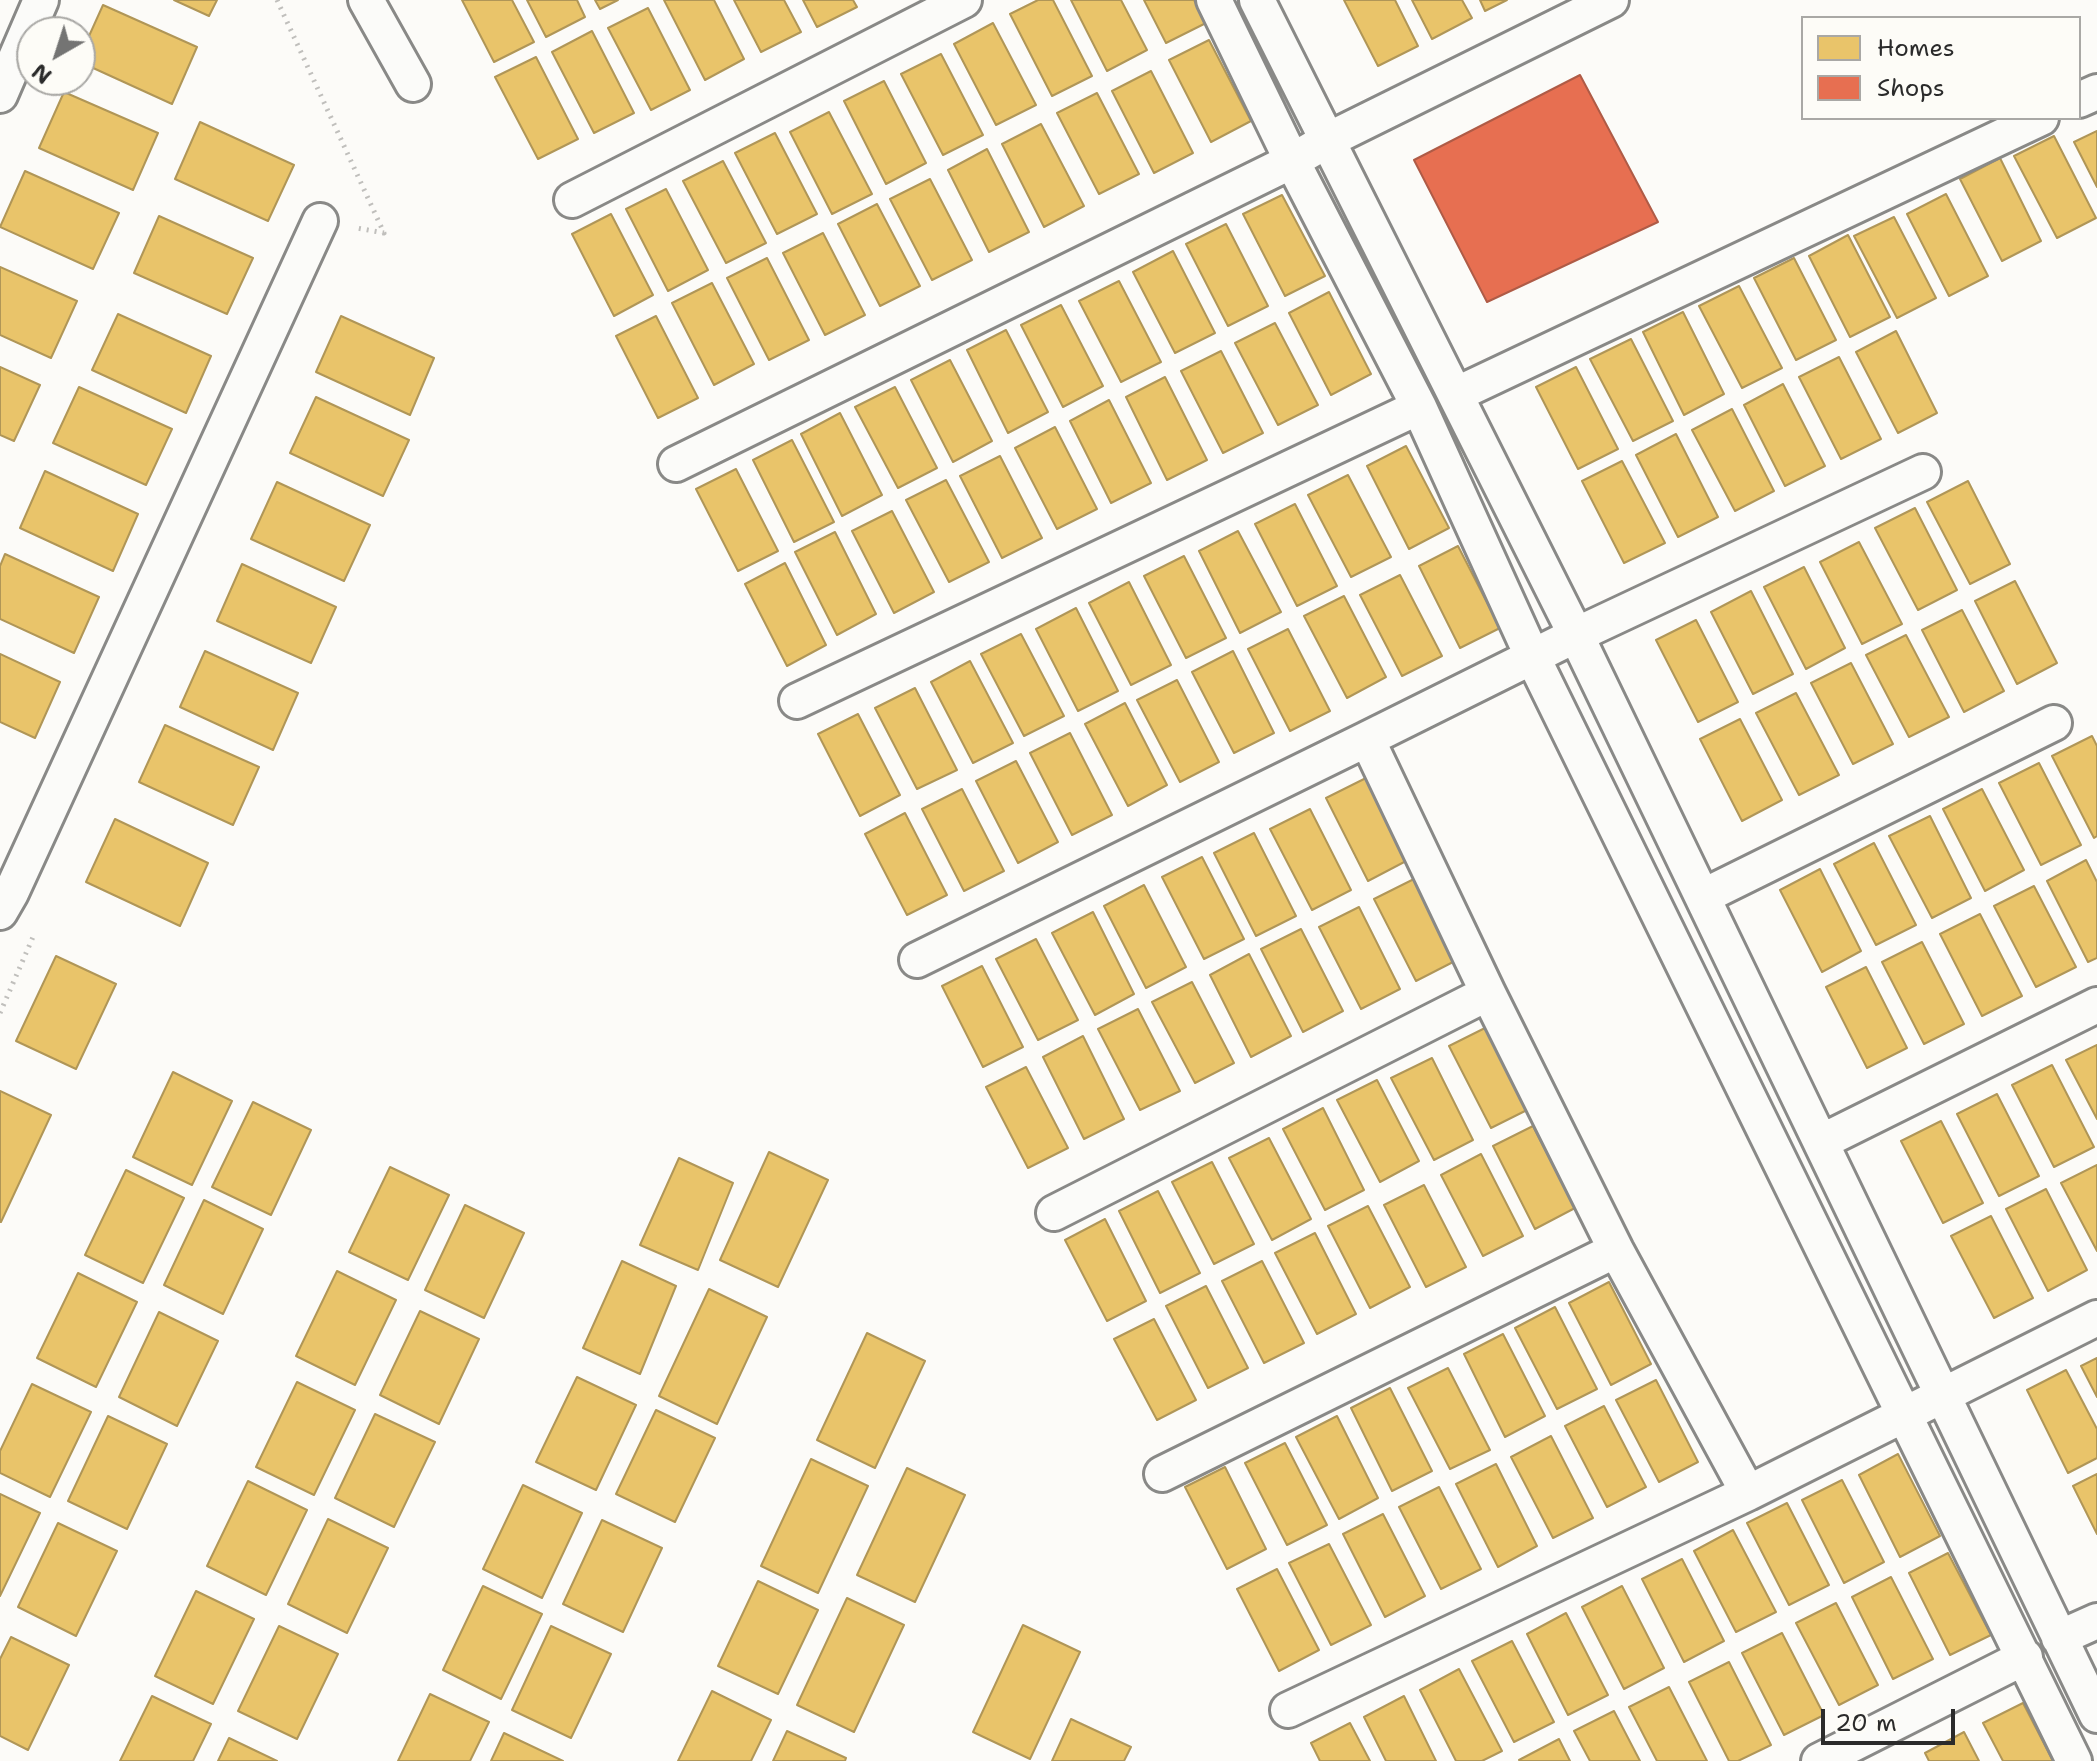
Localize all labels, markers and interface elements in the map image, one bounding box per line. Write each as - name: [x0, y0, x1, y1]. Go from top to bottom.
- north arrow: [16, 16, 96, 96]
- legend: [1801, 16, 2081, 120]
- text: Homes: [1877, 32, 1955, 64]
- text: N: [26, 57, 58, 90]
- text: Shops: [1877, 72, 1945, 104]
- scale bar: [1825, 1693, 1959, 1743]
- text: 20 m: [1835, 1707, 1897, 1739]

